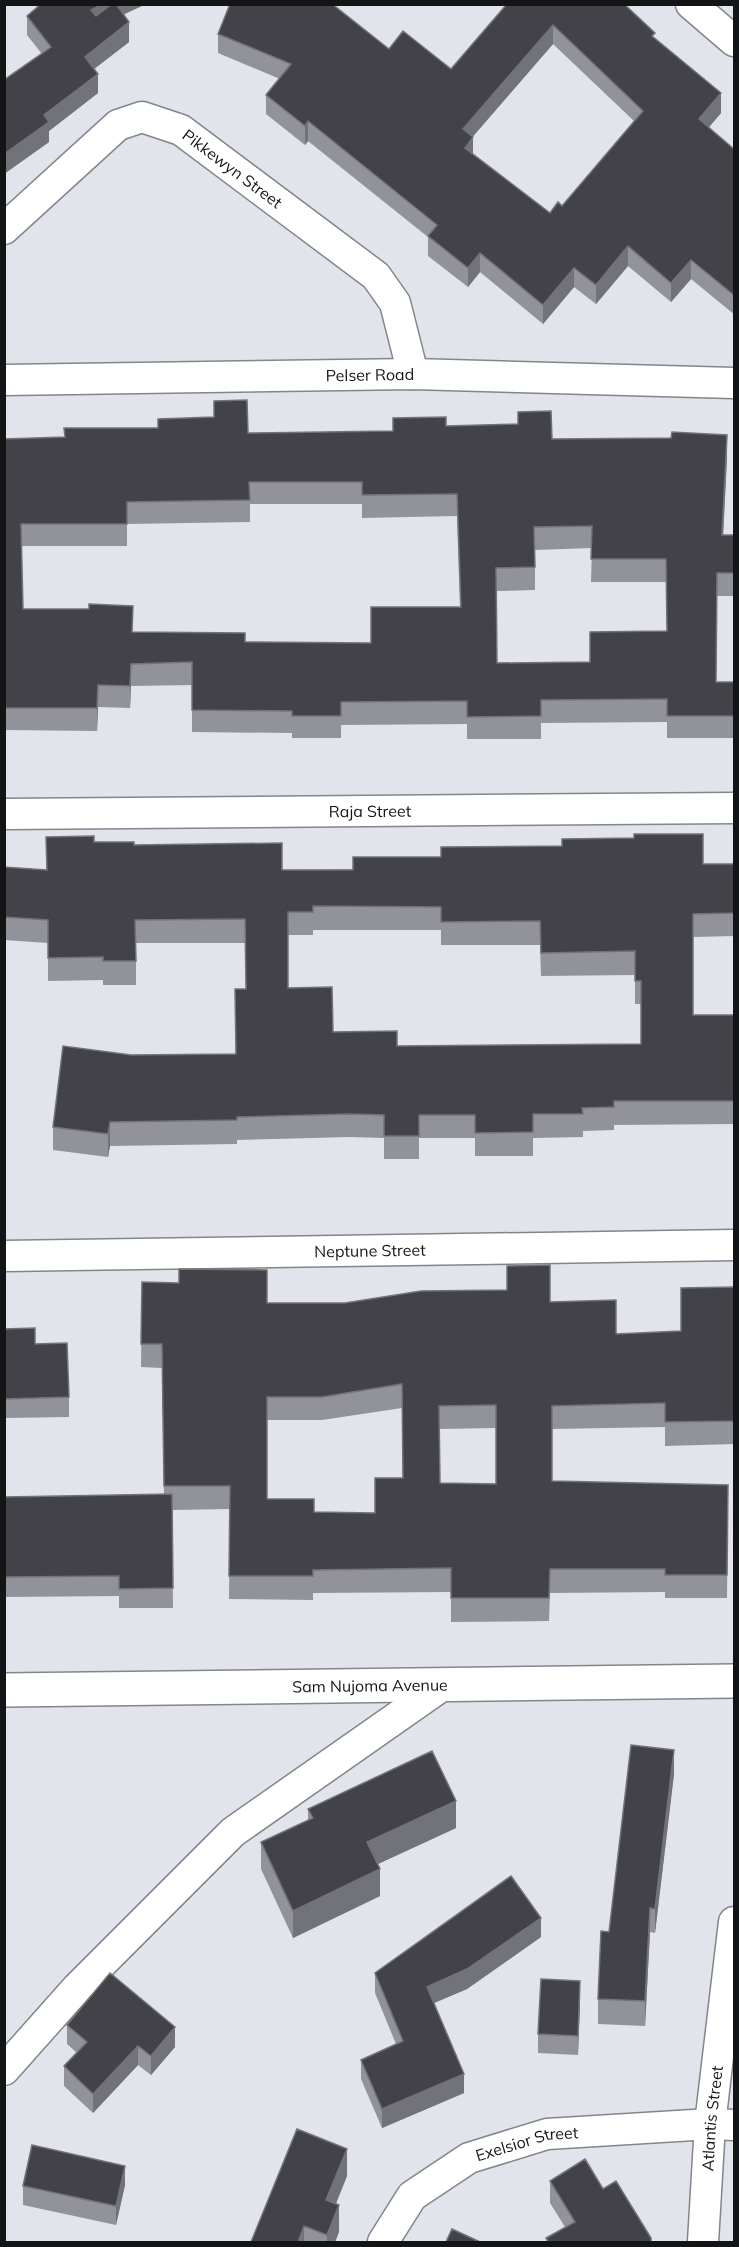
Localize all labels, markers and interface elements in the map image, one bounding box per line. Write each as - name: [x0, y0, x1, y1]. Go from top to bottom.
- street label: Pikkewyn Street: [179, 125, 287, 213]
- street label: Pelser Road: [326, 364, 414, 385]
- street label: Raja Street: [329, 801, 412, 821]
- street label: Neptune Street: [314, 1240, 426, 1261]
- street label: Sam Nujoma Avenue: [292, 1675, 448, 1696]
- street label: Atlantis Street: [697, 2064, 727, 2172]
- street label: Exelsior Street: [473, 2122, 579, 2165]

